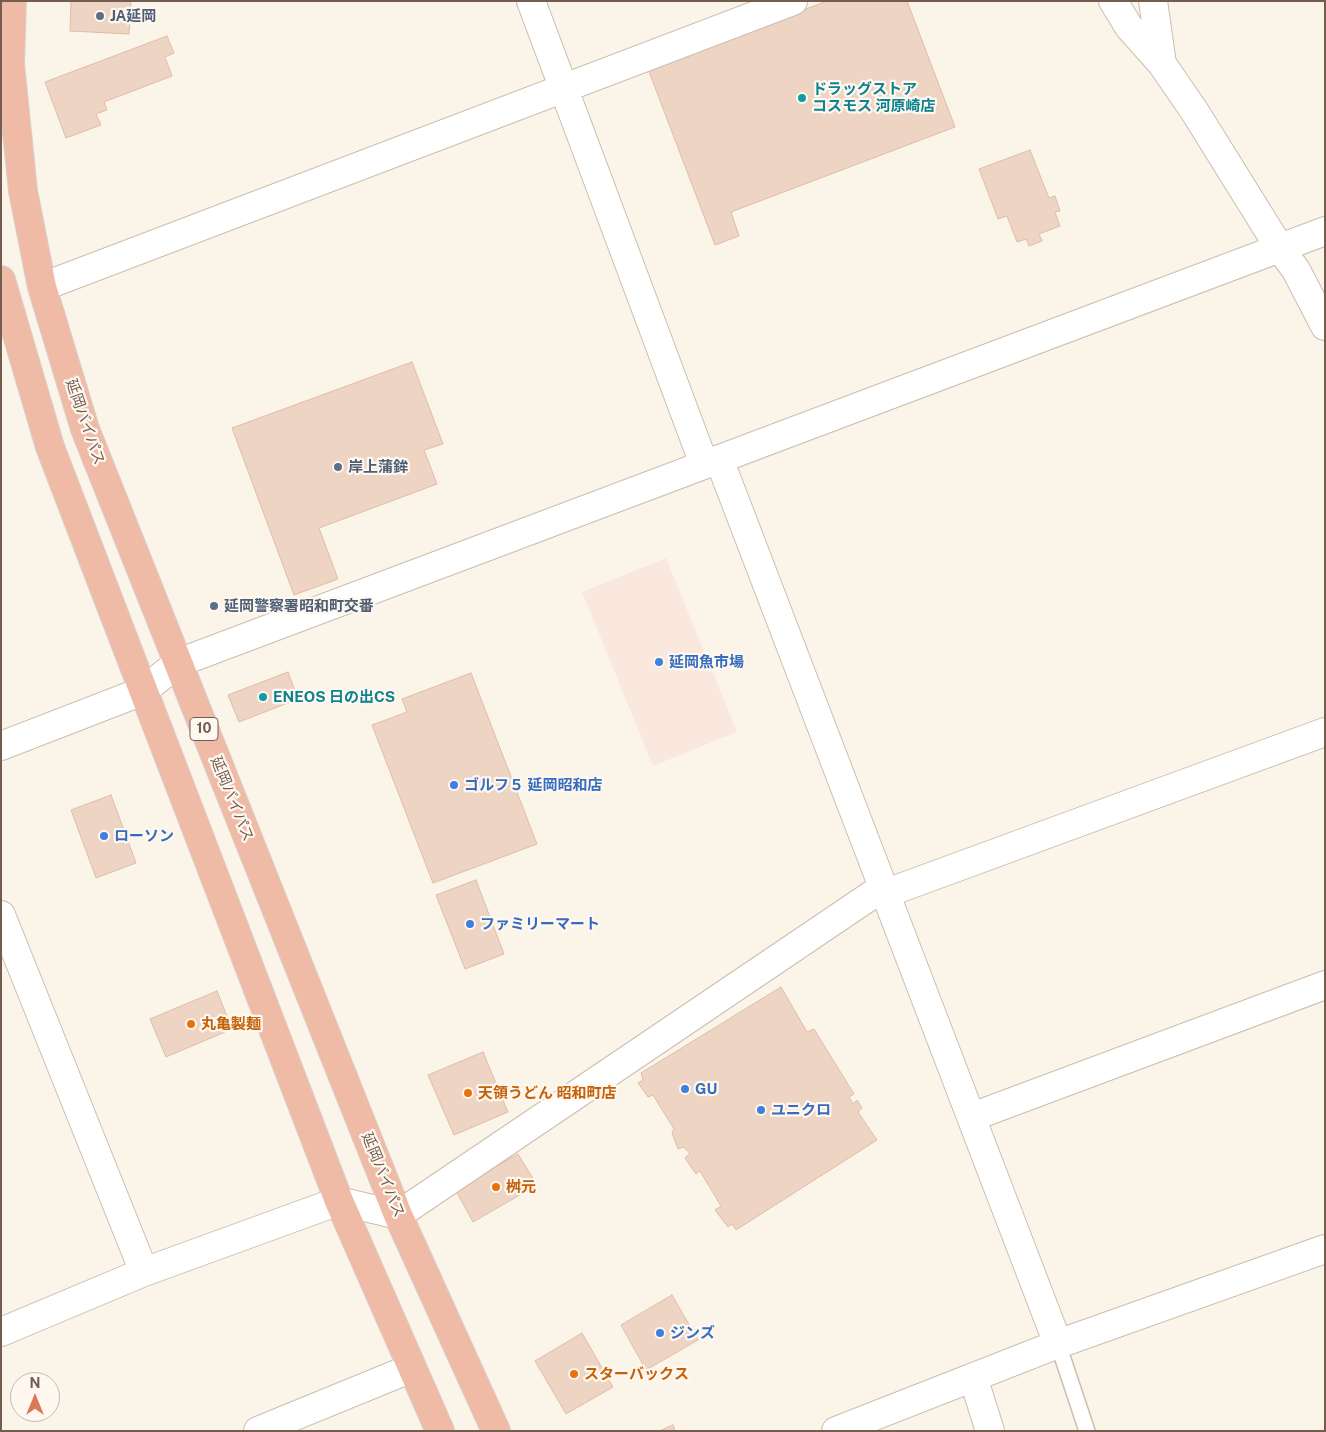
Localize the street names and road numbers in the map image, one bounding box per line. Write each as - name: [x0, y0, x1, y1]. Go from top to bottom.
- street label: 延岡バイパス: [62, 377, 108, 467]
- road number: 10: [190, 718, 218, 741]
- street label: 延岡バイパス: [207, 754, 257, 844]
- street label: 延岡バイパス: [358, 1130, 408, 1220]

